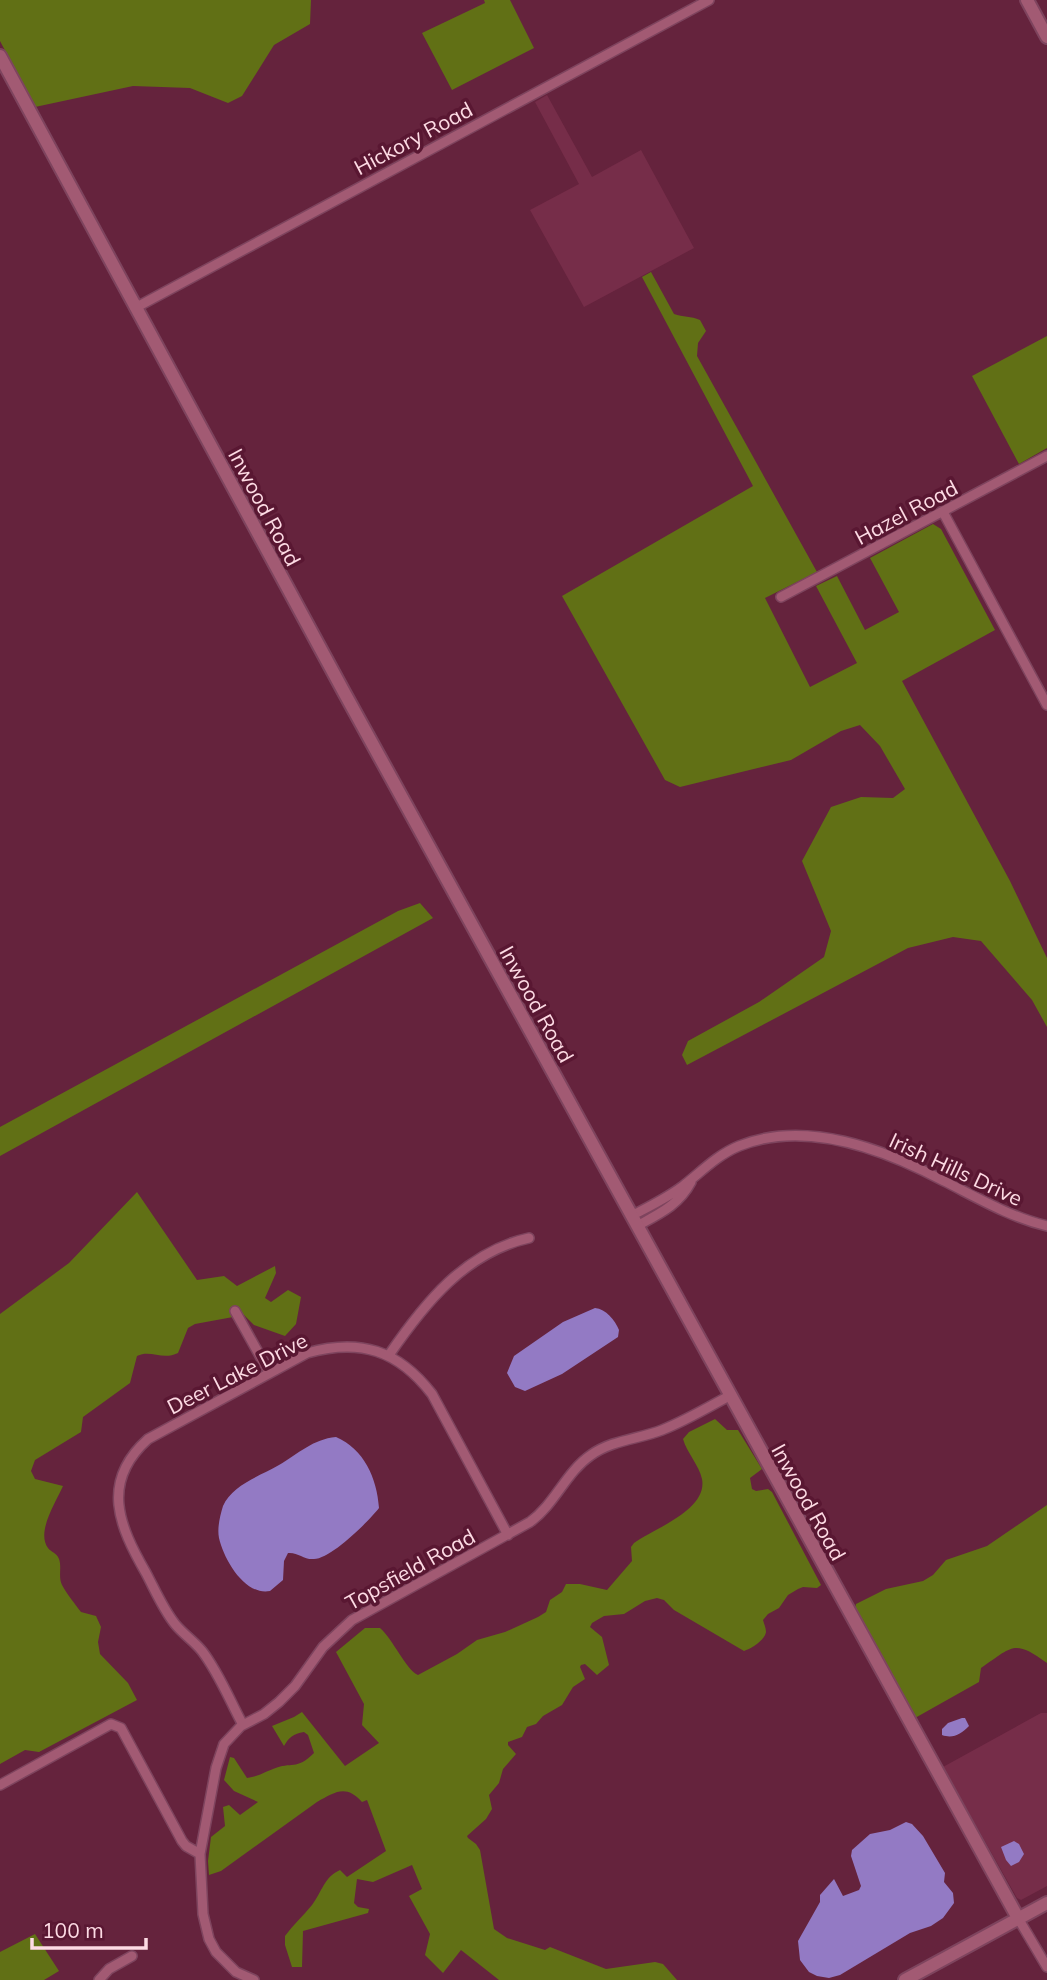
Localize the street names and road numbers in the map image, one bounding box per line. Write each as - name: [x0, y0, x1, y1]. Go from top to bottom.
- street label: Hickory Road: [349, 96, 477, 180]
- street label: Inwood Road: [223, 444, 307, 570]
- street label: Hazel Road: [850, 474, 962, 550]
- street label: Inwood Road: [494, 941, 580, 1067]
- street label: Irish Hills Drive: [885, 1127, 1027, 1211]
- street label: Deer Lake Drive: [163, 1326, 311, 1420]
- street label: Inwood Road: [766, 1439, 852, 1565]
- street label: Topsfield Road: [341, 1523, 479, 1615]

